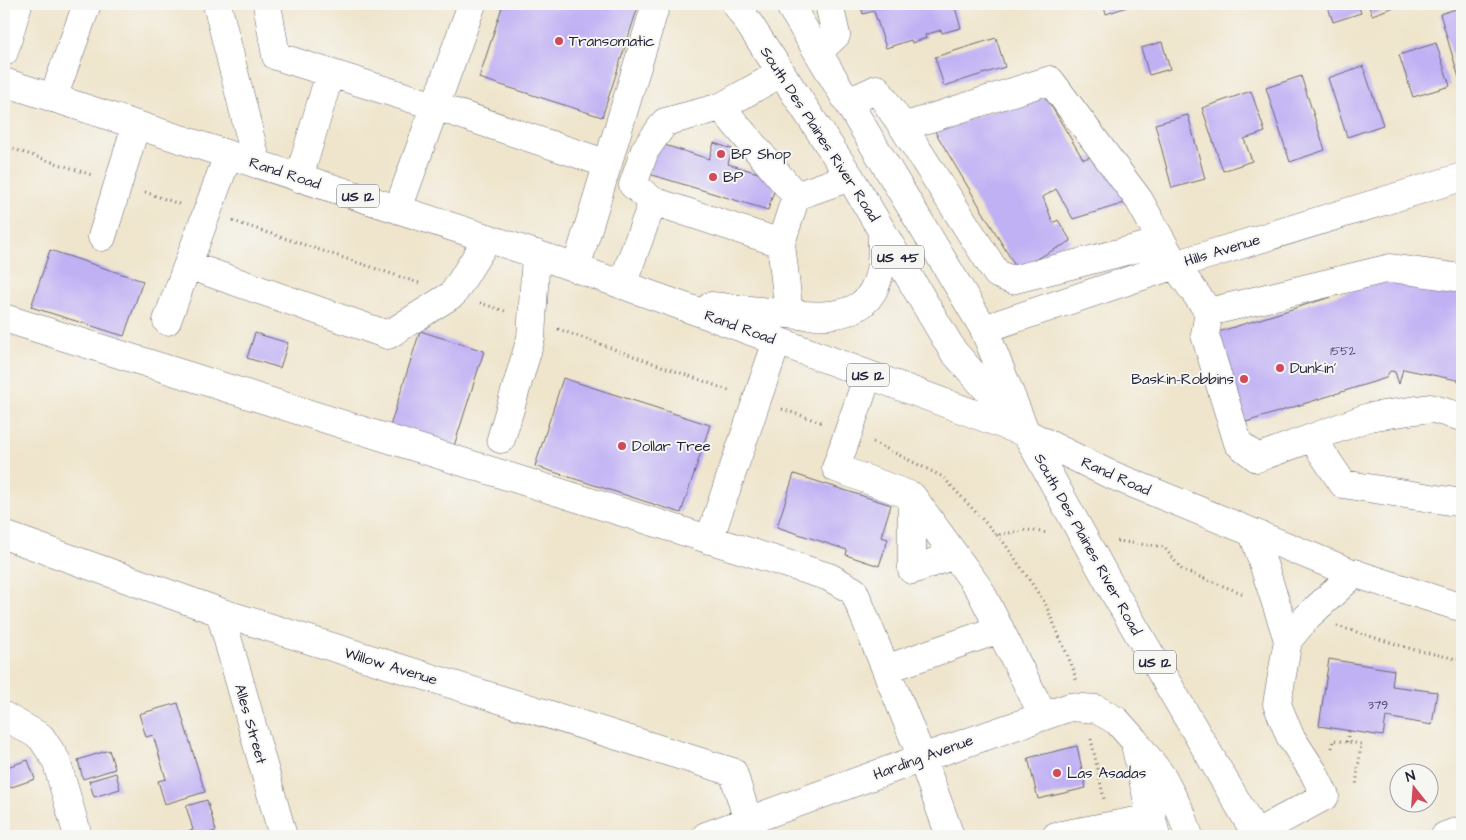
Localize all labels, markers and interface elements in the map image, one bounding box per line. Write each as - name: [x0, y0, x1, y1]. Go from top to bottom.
- place label: Transomatic: [569, 31, 655, 52]
- marker: Transomatic: [553, 35, 565, 47]
- street label: South Des Plaines River Road: [755, 43, 884, 226]
- place label: BP Shop: [731, 144, 791, 165]
- marker: BP Shop: [715, 148, 727, 160]
- street label: Rand Road: [246, 152, 324, 195]
- place label: BP: [723, 167, 744, 188]
- marker: BP: [707, 171, 719, 183]
- road number: US 12: [337, 185, 379, 208]
- street label: Hills Avenue: [1182, 229, 1263, 272]
- road number: US 45: [872, 246, 924, 268]
- street label: Rand Road: [701, 305, 778, 350]
- house number: 1552: [1330, 343, 1356, 360]
- place label: Dunkin': [1290, 358, 1336, 379]
- marker: Dunkin': [1274, 362, 1286, 374]
- road number: US 12: [847, 364, 889, 386]
- place label: Baskin-Robbins: [1131, 369, 1234, 390]
- marker: Baskin-Robbins: [1238, 373, 1250, 385]
- place label: Dollar Tree: [632, 436, 711, 457]
- marker: Dollar Tree: [616, 440, 628, 452]
- street label: South Des Plaines River Road: [1029, 449, 1147, 639]
- street label: Rand Road: [1078, 452, 1154, 501]
- street label: Willow Avenue: [342, 642, 440, 691]
- road number: US 12: [1134, 650, 1176, 674]
- street label: Alles Street: [229, 682, 272, 767]
- house number: 379: [1368, 697, 1388, 714]
- street label: Harding Avenue: [870, 730, 976, 786]
- north arrow: [1388, 762, 1438, 812]
- place label: Las Asadas: [1067, 763, 1147, 784]
- text: N: [1403, 766, 1418, 787]
- marker: Las Asadas: [1051, 767, 1063, 779]

